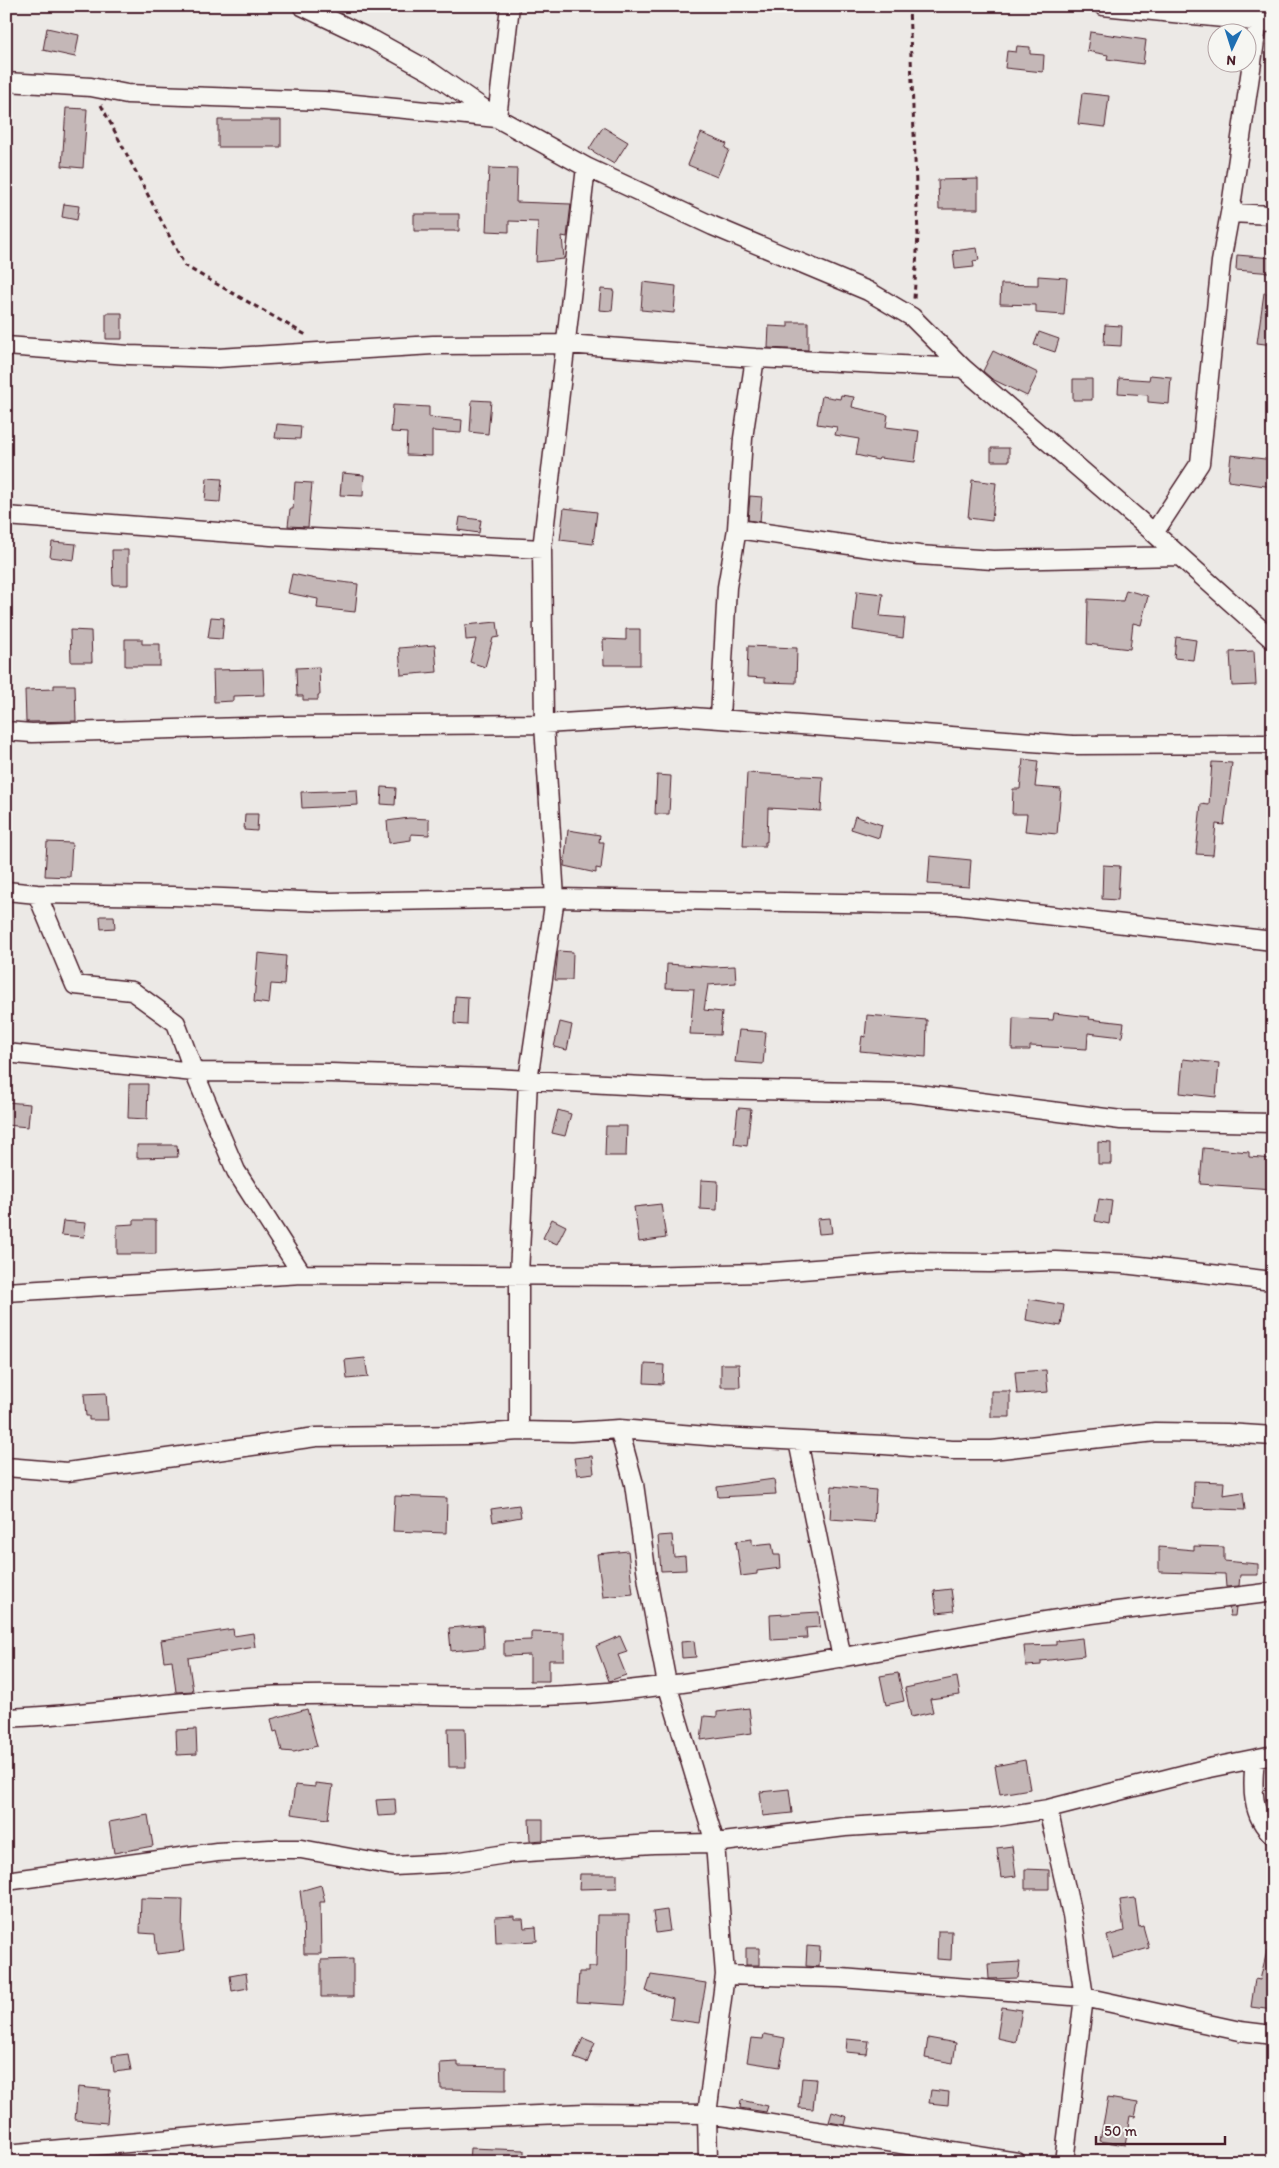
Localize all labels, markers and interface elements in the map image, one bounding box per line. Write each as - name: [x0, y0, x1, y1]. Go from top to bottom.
- north arrow: [1206, 22, 1256, 72]
- text: N: [1226, 52, 1236, 69]
- scale bar: [1096, 2113, 1225, 2145]
- text: 50 m: [1104, 2122, 1137, 2140]

